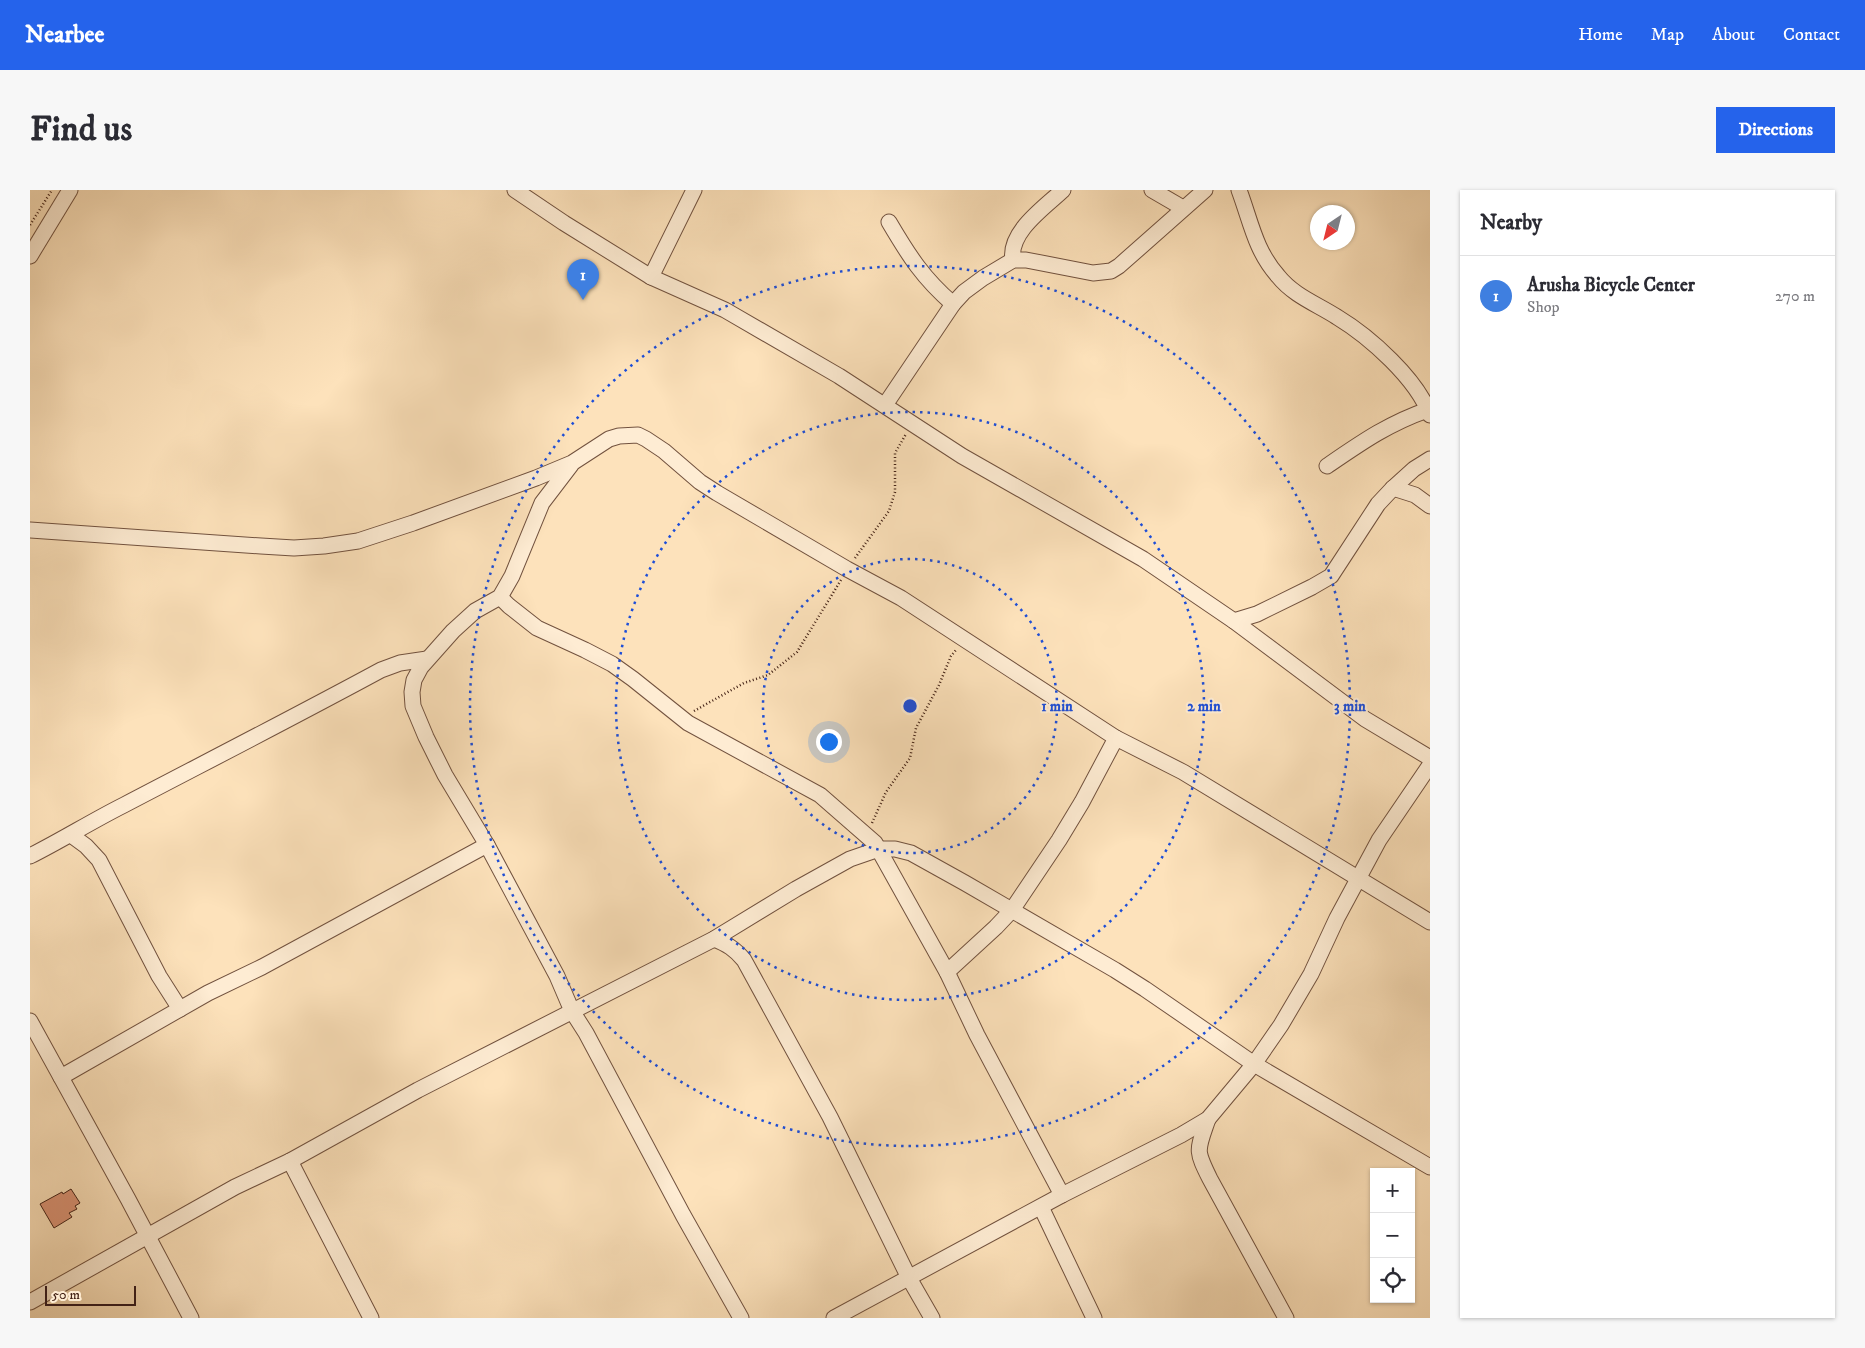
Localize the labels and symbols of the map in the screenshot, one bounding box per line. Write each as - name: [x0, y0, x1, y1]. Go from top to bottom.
- north arrow: [1310, 205, 1355, 250]
- pin: 1: [567, 259, 599, 300]
- centre of rings: [901, 697, 919, 715]
- text: 1 min: [1041, 697, 1073, 716]
- text: 2 min: [1187, 697, 1221, 716]
- text: 3 min: [1334, 697, 1366, 716]
- your location: [816, 729, 842, 755]
- scale bar: [45, 1283, 136, 1306]

